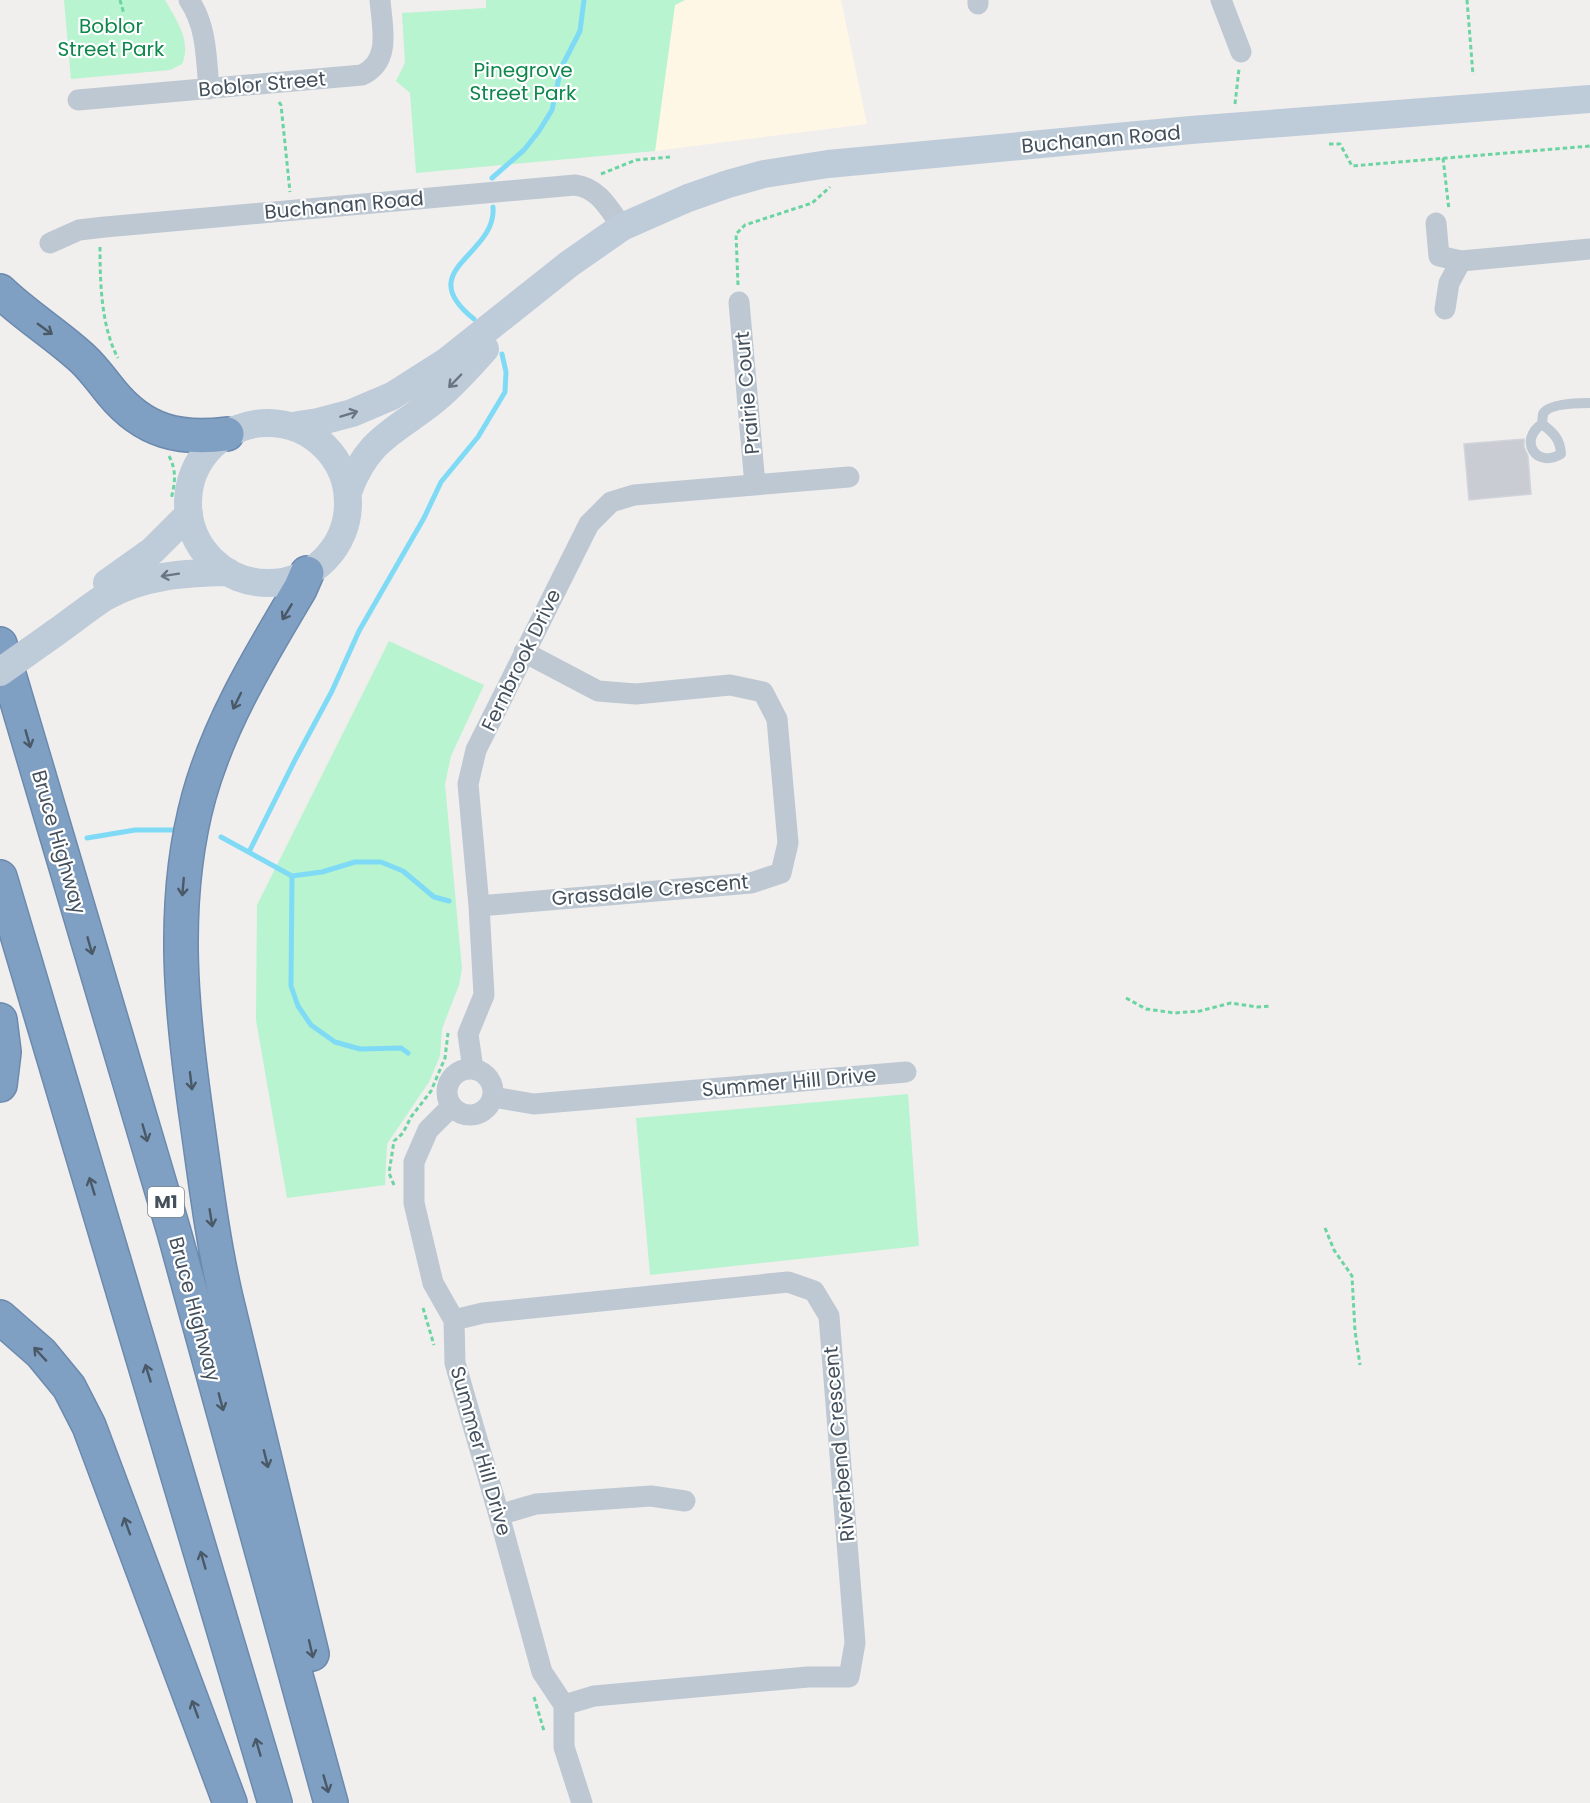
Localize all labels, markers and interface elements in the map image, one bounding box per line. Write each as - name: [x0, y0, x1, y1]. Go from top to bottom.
- park label: Boblor Street Park: [58, 12, 165, 63]
- park label: Pinegrove Street Park: [470, 56, 577, 107]
- street label: Boblor Street: [197, 64, 327, 104]
- street label: Buchanan Road: [1020, 118, 1182, 160]
- street label: Buchanan Road: [263, 184, 425, 226]
- one-way arrow: [36, 323, 52, 335]
- street label: Prairie Court: [728, 330, 766, 456]
- one-way arrow: [448, 373, 462, 388]
- one-way arrow: [339, 407, 358, 418]
- one-way arrow: [160, 570, 180, 581]
- street label: Fernbrook Drive: [474, 584, 568, 736]
- one-way arrow: [281, 603, 293, 620]
- one-way arrow: [230, 691, 242, 709]
- one-way arrow: [23, 729, 35, 748]
- street label: Bruce Highway: [25, 767, 93, 917]
- street label: Grassdale Crescent: [550, 867, 750, 913]
- one-way arrow: [177, 877, 188, 896]
- one-way arrow: [85, 937, 96, 956]
- street label: Summer Hill Drive: [701, 1060, 877, 1104]
- one-way arrow: [186, 1071, 197, 1091]
- one-way arrow: [140, 1124, 151, 1143]
- one-way arrow: [86, 1177, 97, 1196]
- road number: M1: [148, 1187, 184, 1217]
- one-way arrow: [206, 1208, 217, 1227]
- street label: Bruce Highway: [162, 1234, 228, 1384]
- street label: Riverbend Crescent: [817, 1345, 861, 1543]
- one-way arrow: [33, 1346, 47, 1361]
- street label: Summer Hill Drive: [443, 1363, 519, 1539]
- one-way arrow: [142, 1364, 153, 1383]
- one-way arrow: [216, 1392, 227, 1411]
- one-way arrow: [260, 1449, 272, 1468]
- one-way arrow: [121, 1517, 132, 1536]
- one-way arrow: [197, 1551, 208, 1570]
- one-way arrow: [305, 1639, 317, 1658]
- one-way arrow: [189, 1700, 200, 1719]
- one-way arrow: [252, 1738, 263, 1757]
- one-way arrow: [320, 1774, 332, 1793]

